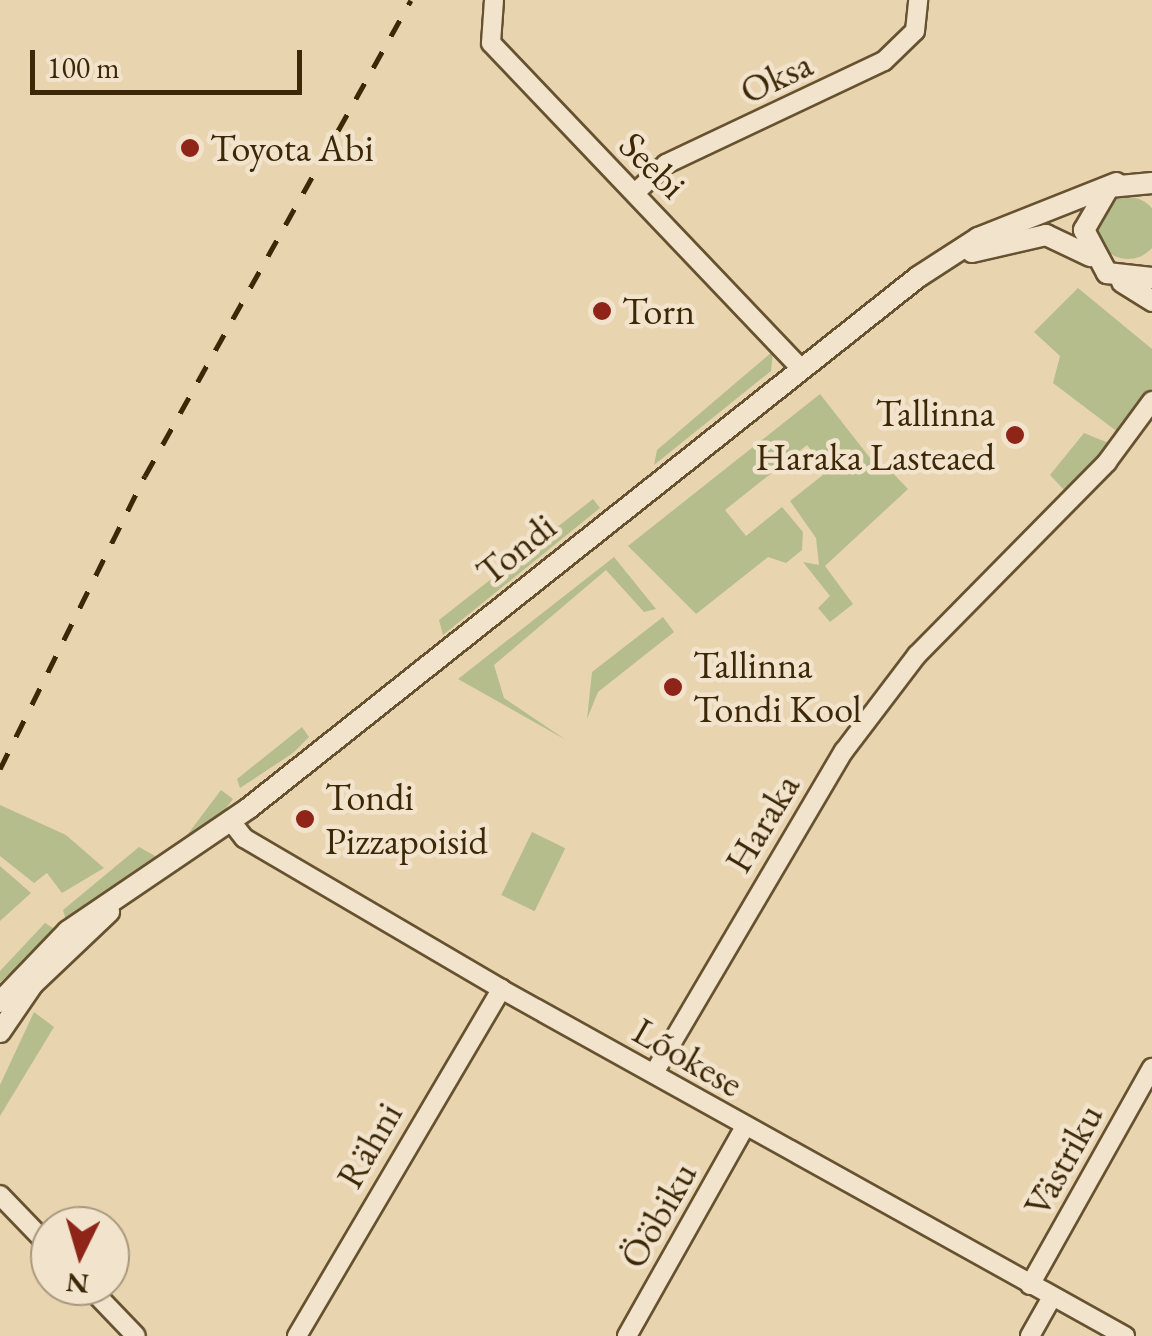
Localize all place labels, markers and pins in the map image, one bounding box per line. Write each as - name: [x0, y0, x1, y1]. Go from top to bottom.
- place label: Toyota Abi: [210, 125, 374, 171]
- marker: Toyota Abi: [179, 137, 201, 159]
- place label: Torn: [622, 288, 695, 334]
- marker: Torn: [591, 300, 613, 322]
- place label: Tallinna Haraka Lasteaed: [755, 390, 995, 479]
- marker: Tallinna Haraka Lasteaed: [1004, 424, 1026, 446]
- place label: Tallinna Tondi Kool: [693, 642, 862, 732]
- marker: Tallinna Tondi Kool: [662, 676, 684, 698]
- place label: Tondi Pizzapoisid: [325, 774, 488, 864]
- marker: Tondi Pizzapoisid: [294, 808, 316, 830]

